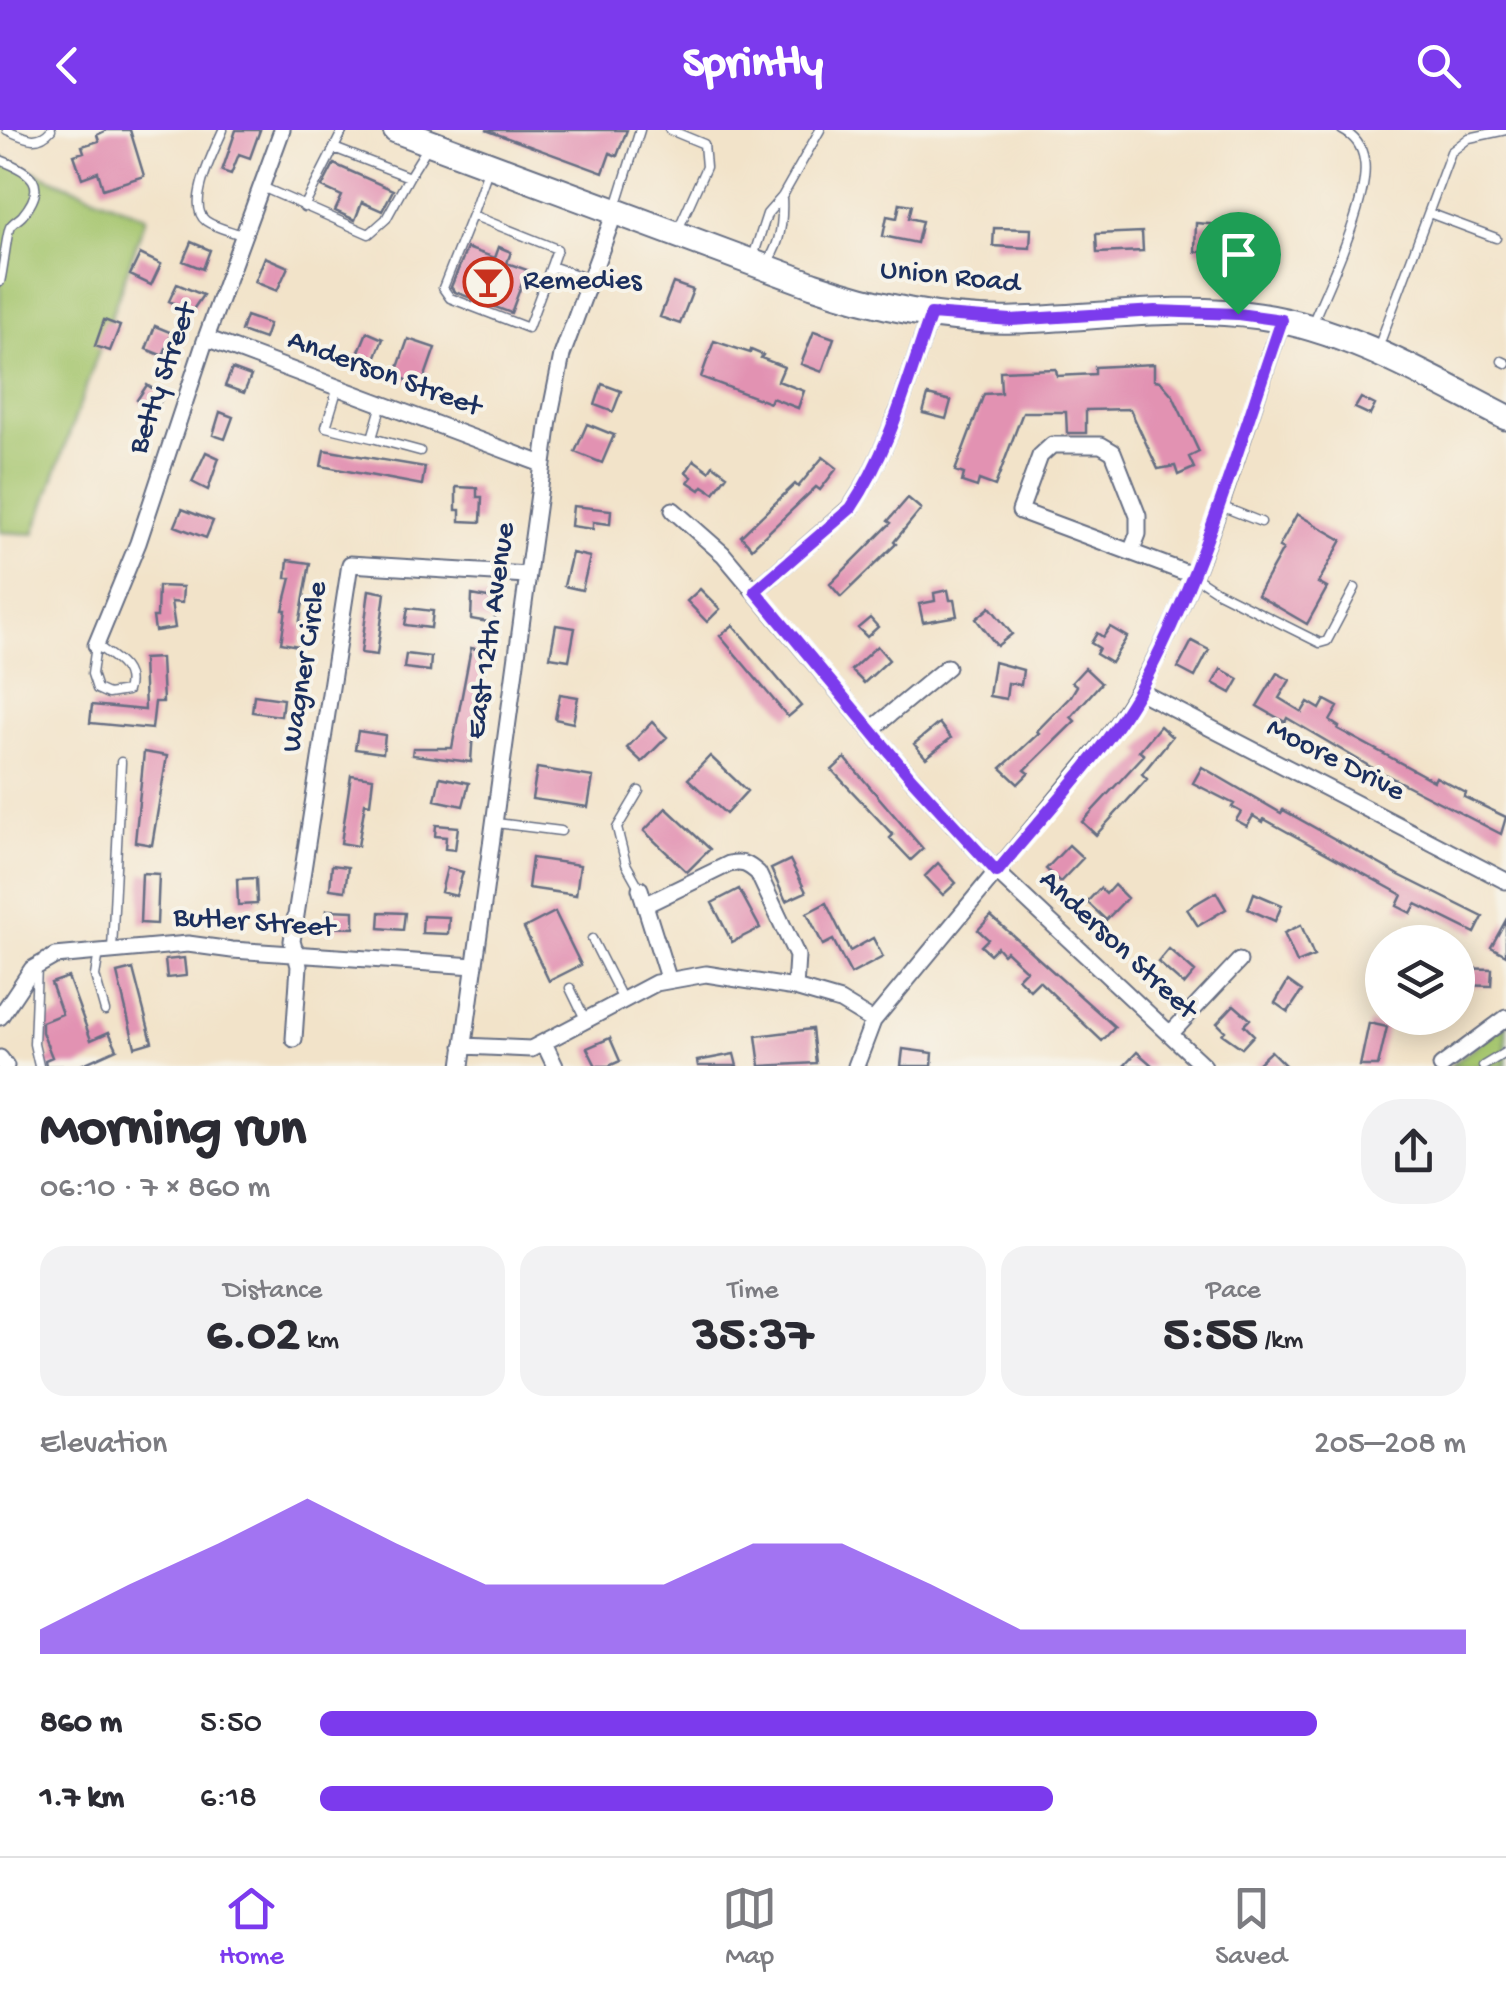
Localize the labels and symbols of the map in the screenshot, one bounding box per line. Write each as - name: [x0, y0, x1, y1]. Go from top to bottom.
- pin: [1196, 212, 1281, 315]
- street label: Union Road: [878, 253, 1024, 303]
- bar icon: Remedies: [462, 256, 514, 308]
- place label: Remedies: [523, 265, 643, 300]
- street label: Betty Street: [122, 296, 207, 460]
- street label: Anderson Street: [282, 324, 488, 427]
- street label: East 12th Avenue: [459, 520, 525, 741]
- street label: Wagner Circle: [275, 579, 337, 755]
- street label: Moore Drive: [1260, 711, 1410, 811]
- street label: Anderson Street: [1031, 864, 1205, 1030]
- street label: Butler Street: [171, 901, 338, 947]

